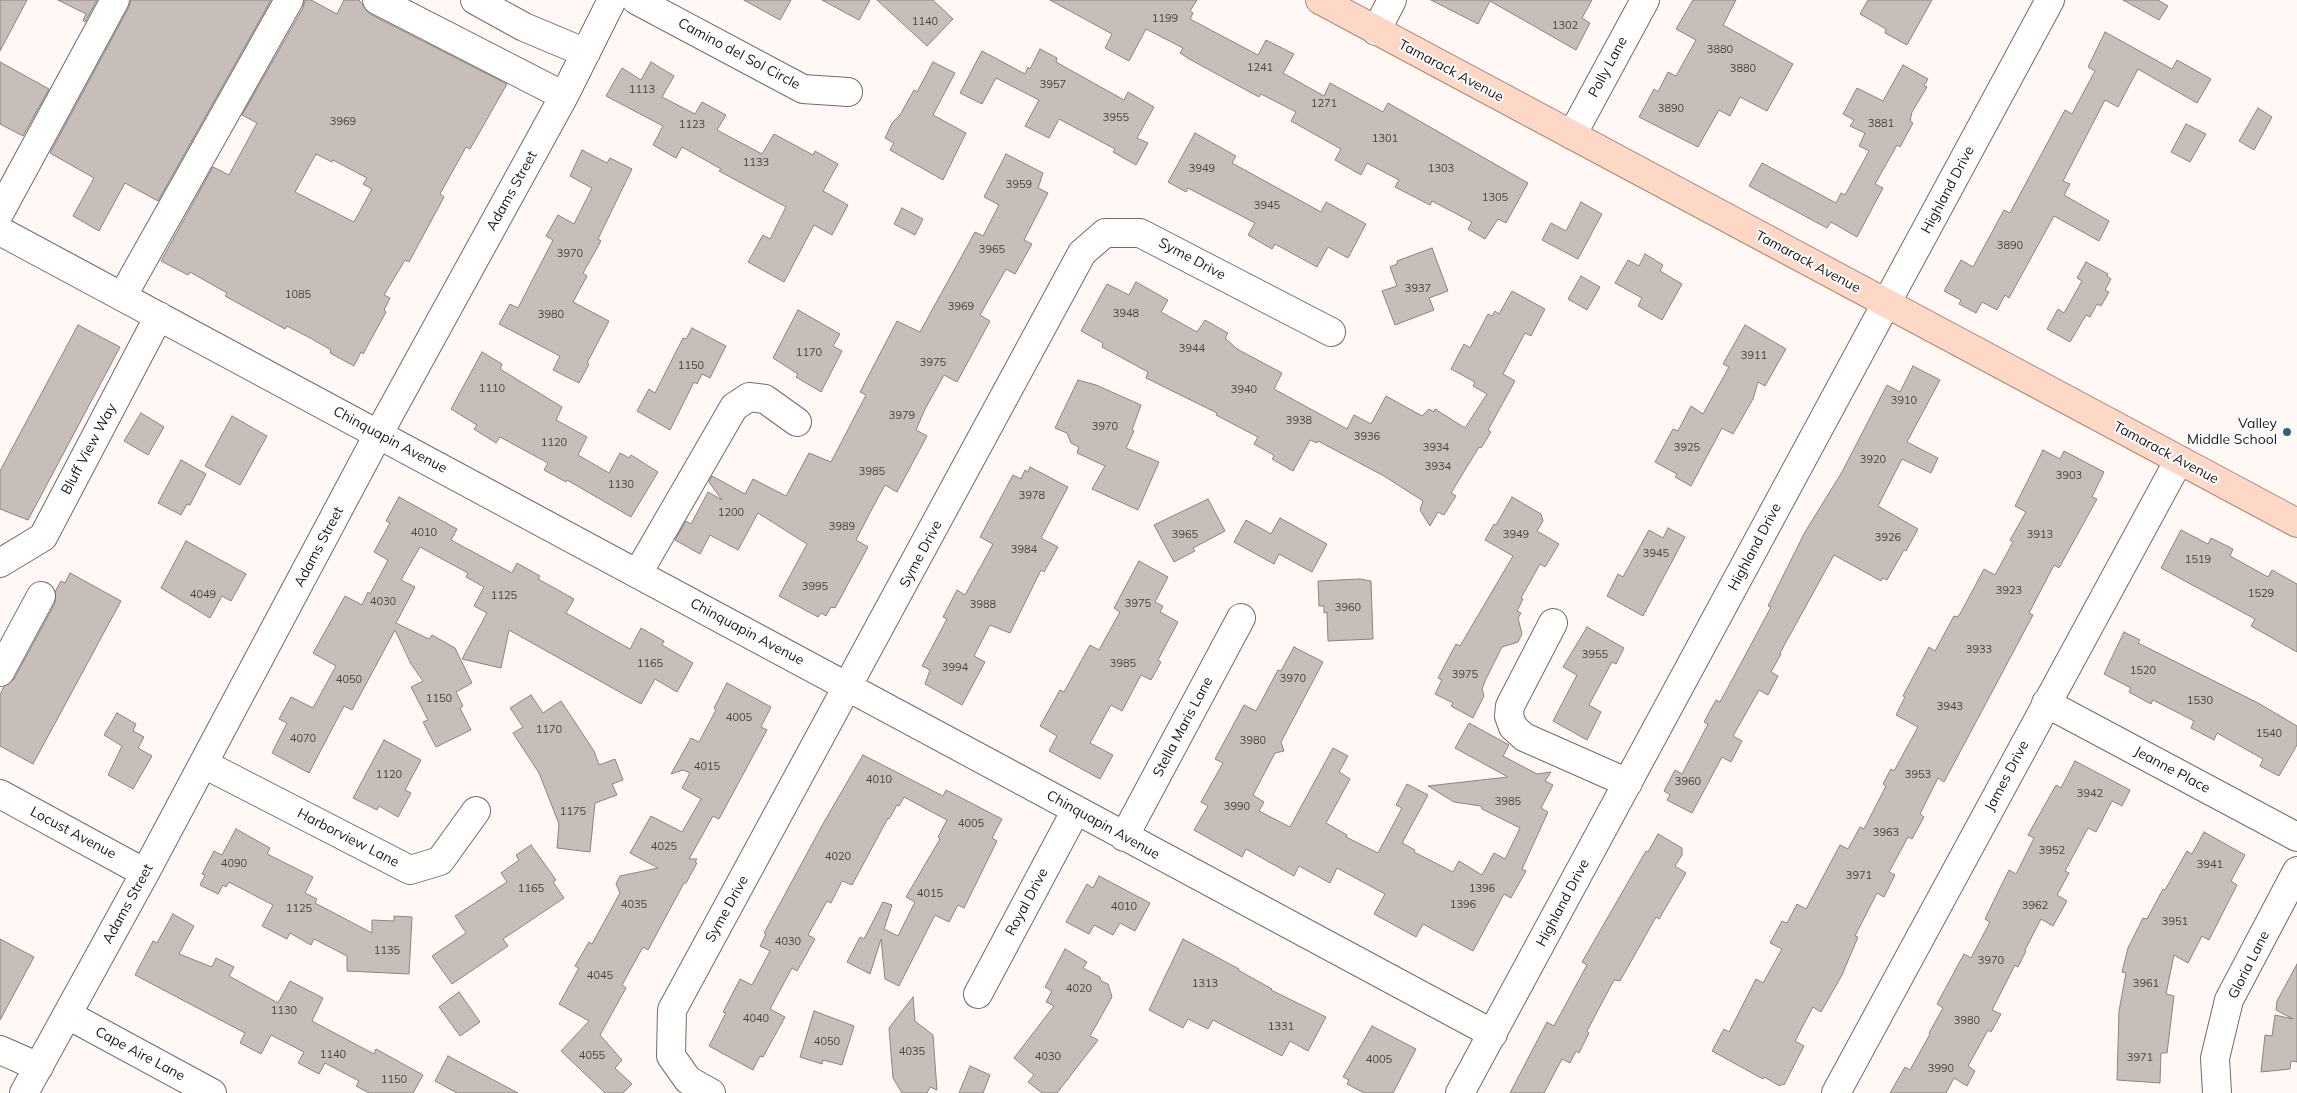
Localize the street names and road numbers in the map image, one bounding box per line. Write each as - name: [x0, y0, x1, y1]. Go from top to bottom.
- street label: Camino del Sol Circle: [675, 15, 803, 93]
- street label: Polly Lane: [1585, 34, 1631, 100]
- street label: Tamarack Avenue: [1396, 36, 1506, 106]
- street label: Highland Drive: [1918, 143, 1978, 237]
- street label: Adams Street: [483, 148, 541, 234]
- street label: Tamarack Avenue: [1753, 227, 1863, 297]
- street label: Syme Drive: [1156, 234, 1228, 284]
- street label: Bluff View Way: [58, 401, 120, 497]
- street label: Chinquapin Avenue: [330, 403, 450, 477]
- street label: Tamarack Avenue: [2111, 418, 2221, 488]
- street label: Highland Drive: [1725, 500, 1785, 594]
- street label: Adams Street: [291, 504, 347, 590]
- street label: Syme Drive: [896, 518, 946, 590]
- street label: Chinquapin Avenue: [687, 595, 807, 669]
- street label: Stella Maris Lane: [1149, 674, 1217, 780]
- street label: James Drive: [1981, 738, 2033, 814]
- street label: Jeanne Place: [2131, 743, 2213, 797]
- street label: Chinquapin Avenue: [1044, 787, 1162, 863]
- street label: Locust Avenue: [27, 803, 119, 863]
- street label: Harborview Lane: [294, 805, 402, 871]
- street label: Highland Drive: [1533, 856, 1593, 950]
- street label: Adams Street: [99, 861, 157, 947]
- street label: Royal Drive: [1002, 865, 1052, 939]
- street label: Syme Drive: [702, 873, 752, 945]
- street label: Gloria Lane: [2225, 928, 2273, 1002]
- street label: Cape Aire Lane: [92, 1023, 188, 1085]

